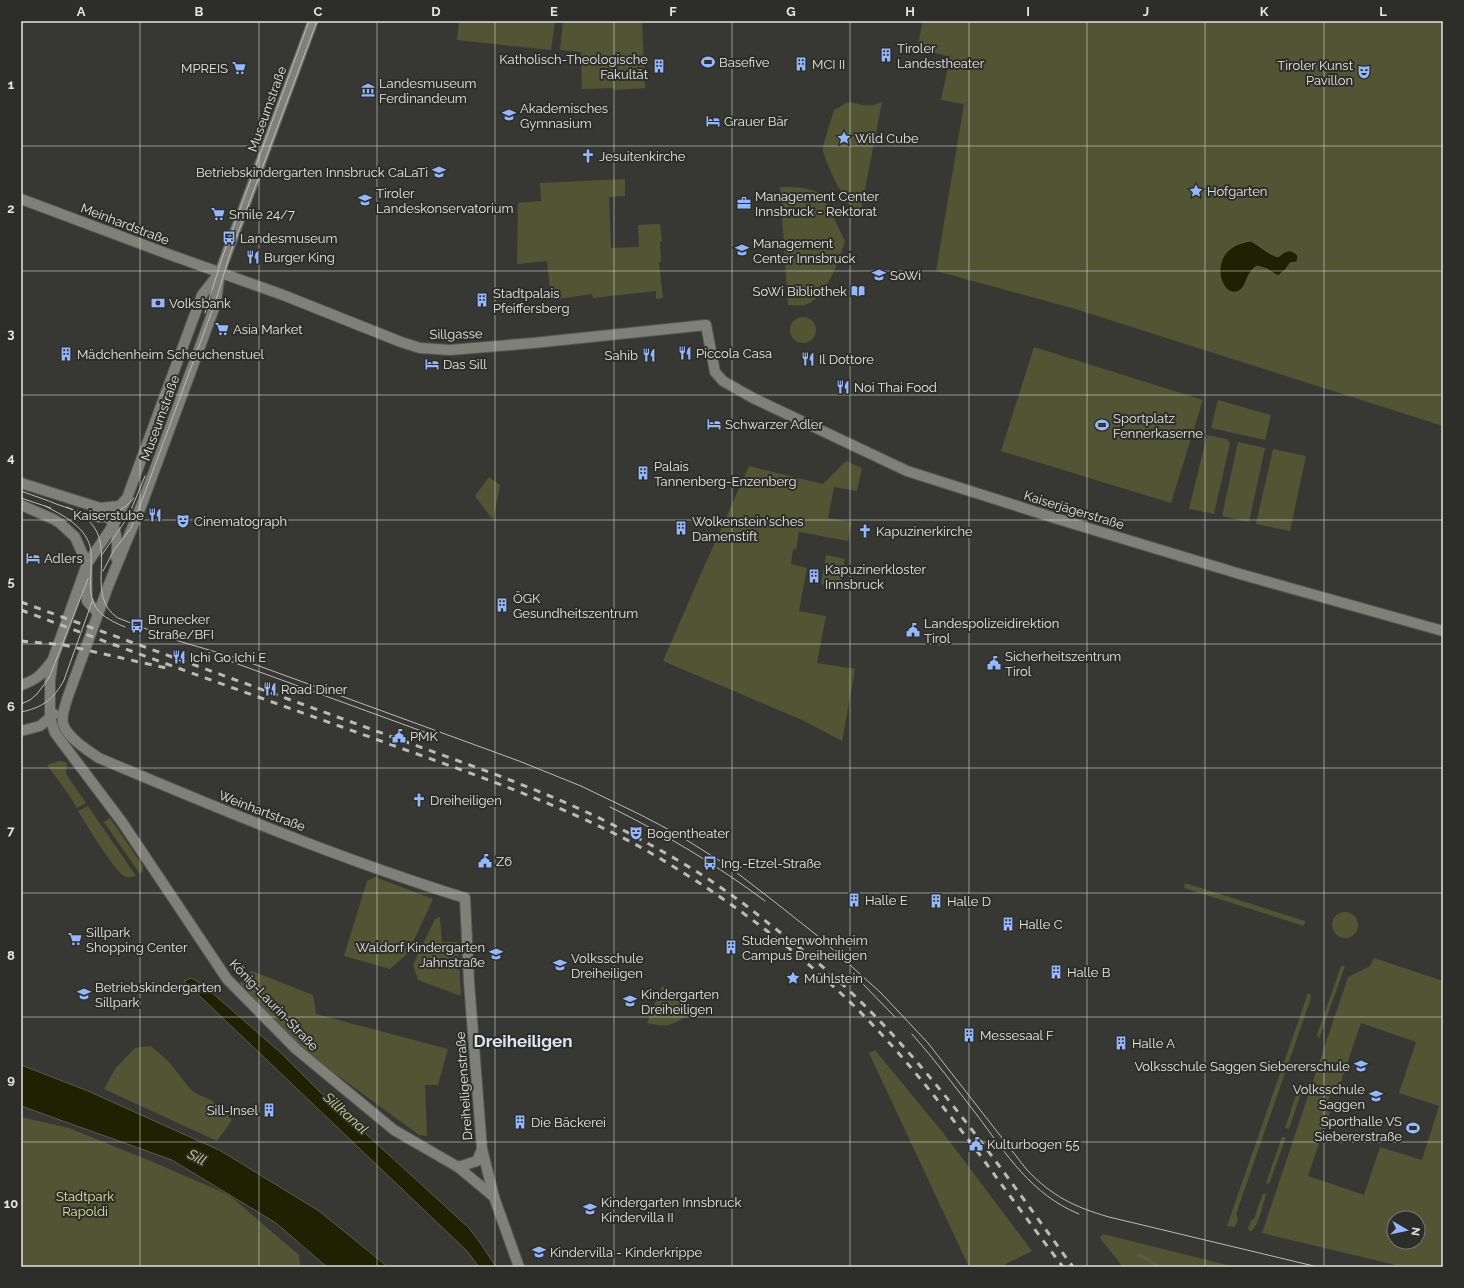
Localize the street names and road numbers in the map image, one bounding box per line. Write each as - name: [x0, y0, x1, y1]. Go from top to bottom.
- street label: Museumstraße: [245, 64, 290, 154]
- street label: Meinhardstraße: [79, 200, 172, 248]
- street label: Sillgasse: [429, 326, 483, 342]
- street label: Museumstraße: [138, 373, 183, 463]
- street label: Kaiserjägerstraße: [1022, 488, 1126, 532]
- street label: Weinhartstraße: [217, 788, 308, 835]
- street label: König-Laurin-Straße: [227, 956, 322, 1054]
- street label: Dreiheiligenstraße: [453, 1031, 475, 1141]

